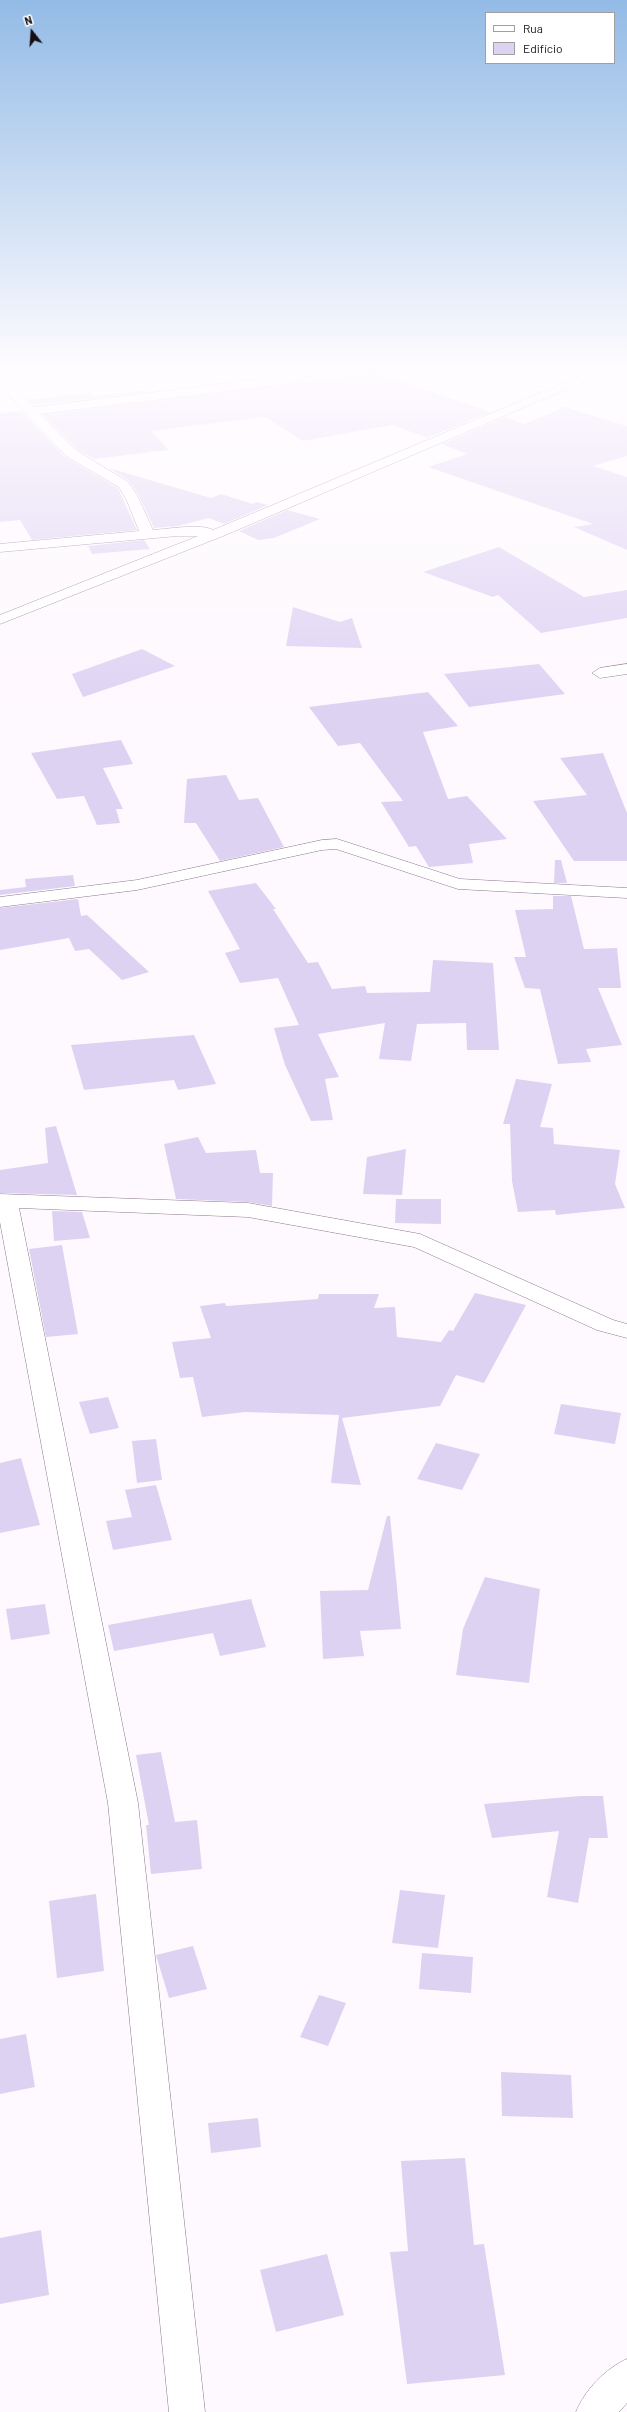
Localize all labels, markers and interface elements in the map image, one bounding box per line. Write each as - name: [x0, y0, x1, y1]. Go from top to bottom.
- north arrow: [12, 12, 52, 52]
- legend: [485, 12, 615, 64]
- text: N: [23, 13, 34, 27]
- text: Rua: [523, 21, 543, 35]
- text: Edifício: [523, 41, 563, 55]

